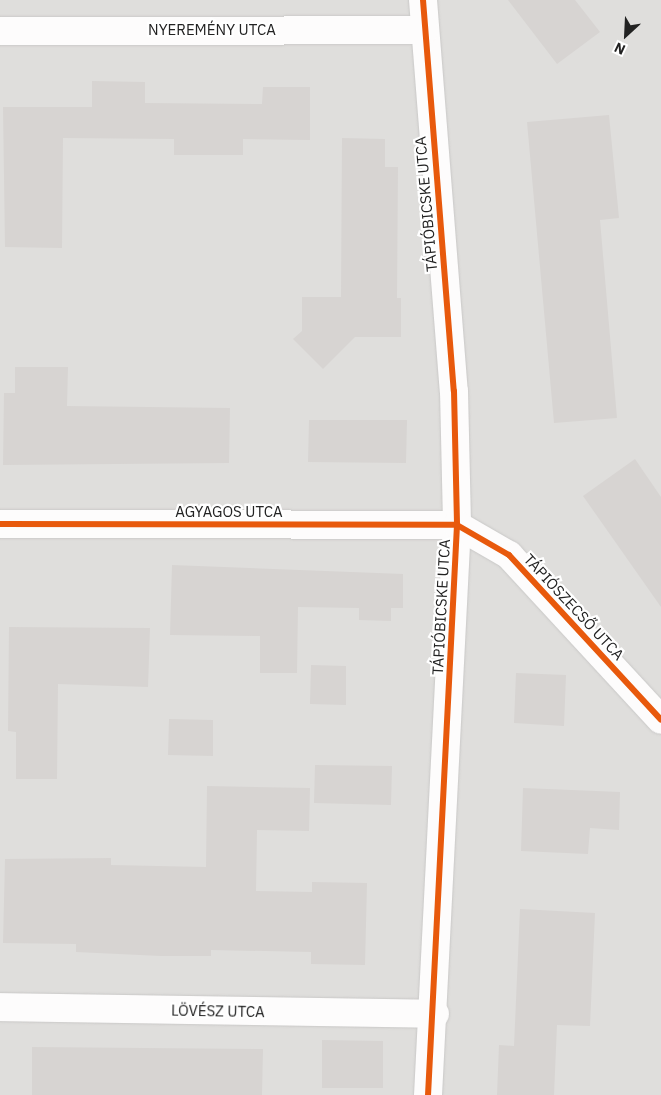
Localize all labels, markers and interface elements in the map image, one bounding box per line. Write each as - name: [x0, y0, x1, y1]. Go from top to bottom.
- north arrow: [601, 10, 651, 60]
- street label: NYEREMÉNY UTCA: [148, 21, 276, 39]
- text: N: [611, 38, 628, 59]
- street label: TÁPIÓBICSKE UTCA: [411, 136, 441, 272]
- street label: AGYAGOS UTCA: [175, 503, 283, 521]
- street label: TÁPIÓBICSKE UTCA: [428, 539, 454, 675]
- street label: TÁPIÓSZECSŐ UTCA: [520, 550, 628, 664]
- street label: LÖVÉSZ UTCA: [171, 1001, 265, 1021]

